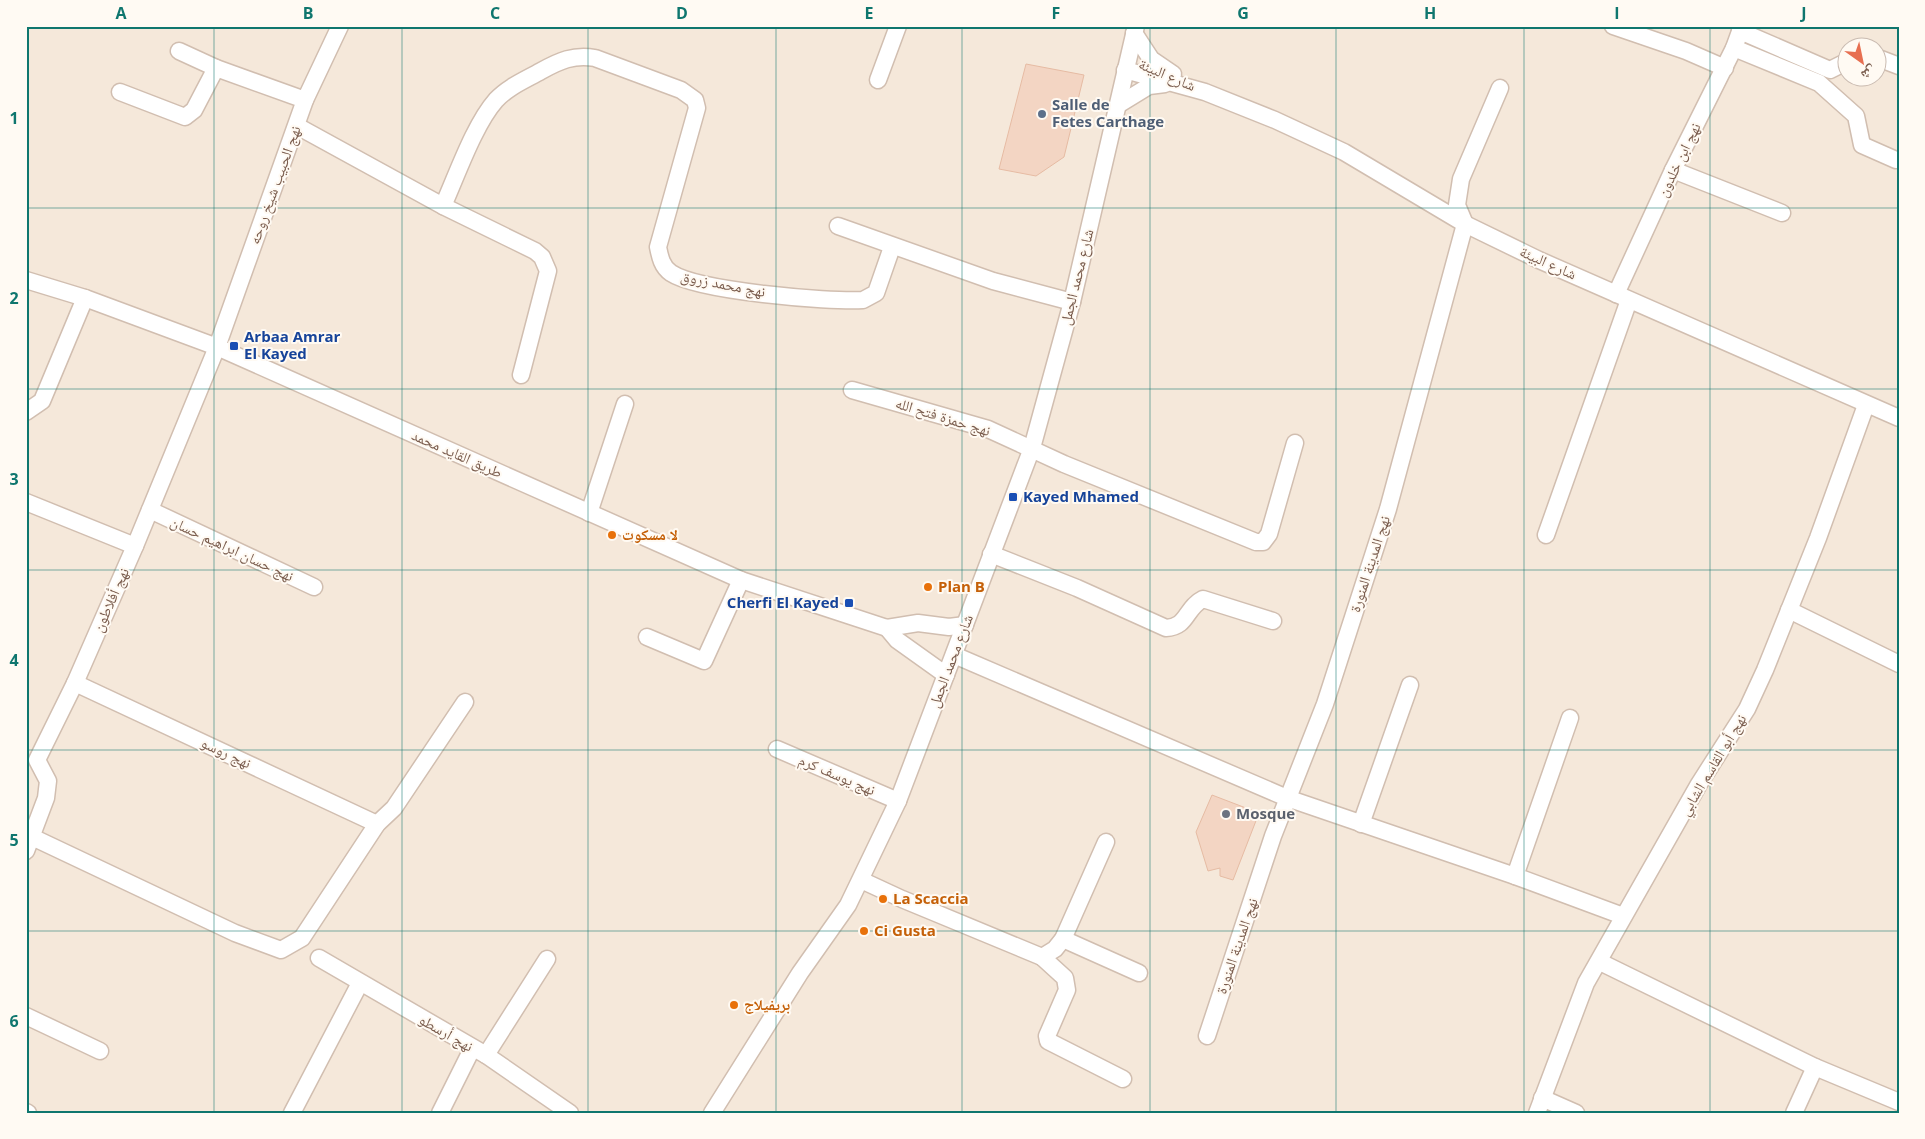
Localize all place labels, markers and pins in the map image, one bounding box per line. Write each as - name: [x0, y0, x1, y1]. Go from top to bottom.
- place label: Salle de Fetes Carthage: [1052, 94, 1164, 131]
- marker: Salle de Fetes Carthage: [1036, 108, 1048, 120]
- place label: Arbaa Amrar El Kayed: [244, 326, 341, 363]
- marker: Arbaa Amrar El Kayed: [228, 340, 240, 352]
- place label: Kayed Mhamed: [1023, 486, 1139, 506]
- marker: Kayed Mhamed: [1007, 491, 1019, 503]
- place label: لا مسكوت: [622, 524, 678, 544]
- marker: لا مسكوت: [606, 529, 618, 541]
- place label: Plan B: [938, 576, 985, 596]
- marker: Plan B: [922, 581, 934, 593]
- place label: Cherfi El Kayed: [727, 592, 839, 612]
- marker: Cherfi El Kayed: [843, 597, 855, 609]
- place label: Mosque: [1236, 803, 1295, 823]
- marker: Mosque: [1220, 808, 1232, 820]
- place label: La Scaccia: [893, 888, 969, 908]
- marker: La Scaccia: [877, 893, 889, 905]
- place label: Ci Gusta: [874, 920, 936, 940]
- marker: Ci Gusta: [858, 925, 870, 937]
- place label: بريفيلاج: [744, 994, 790, 1014]
- marker: بريفيلاج: [728, 999, 740, 1011]

